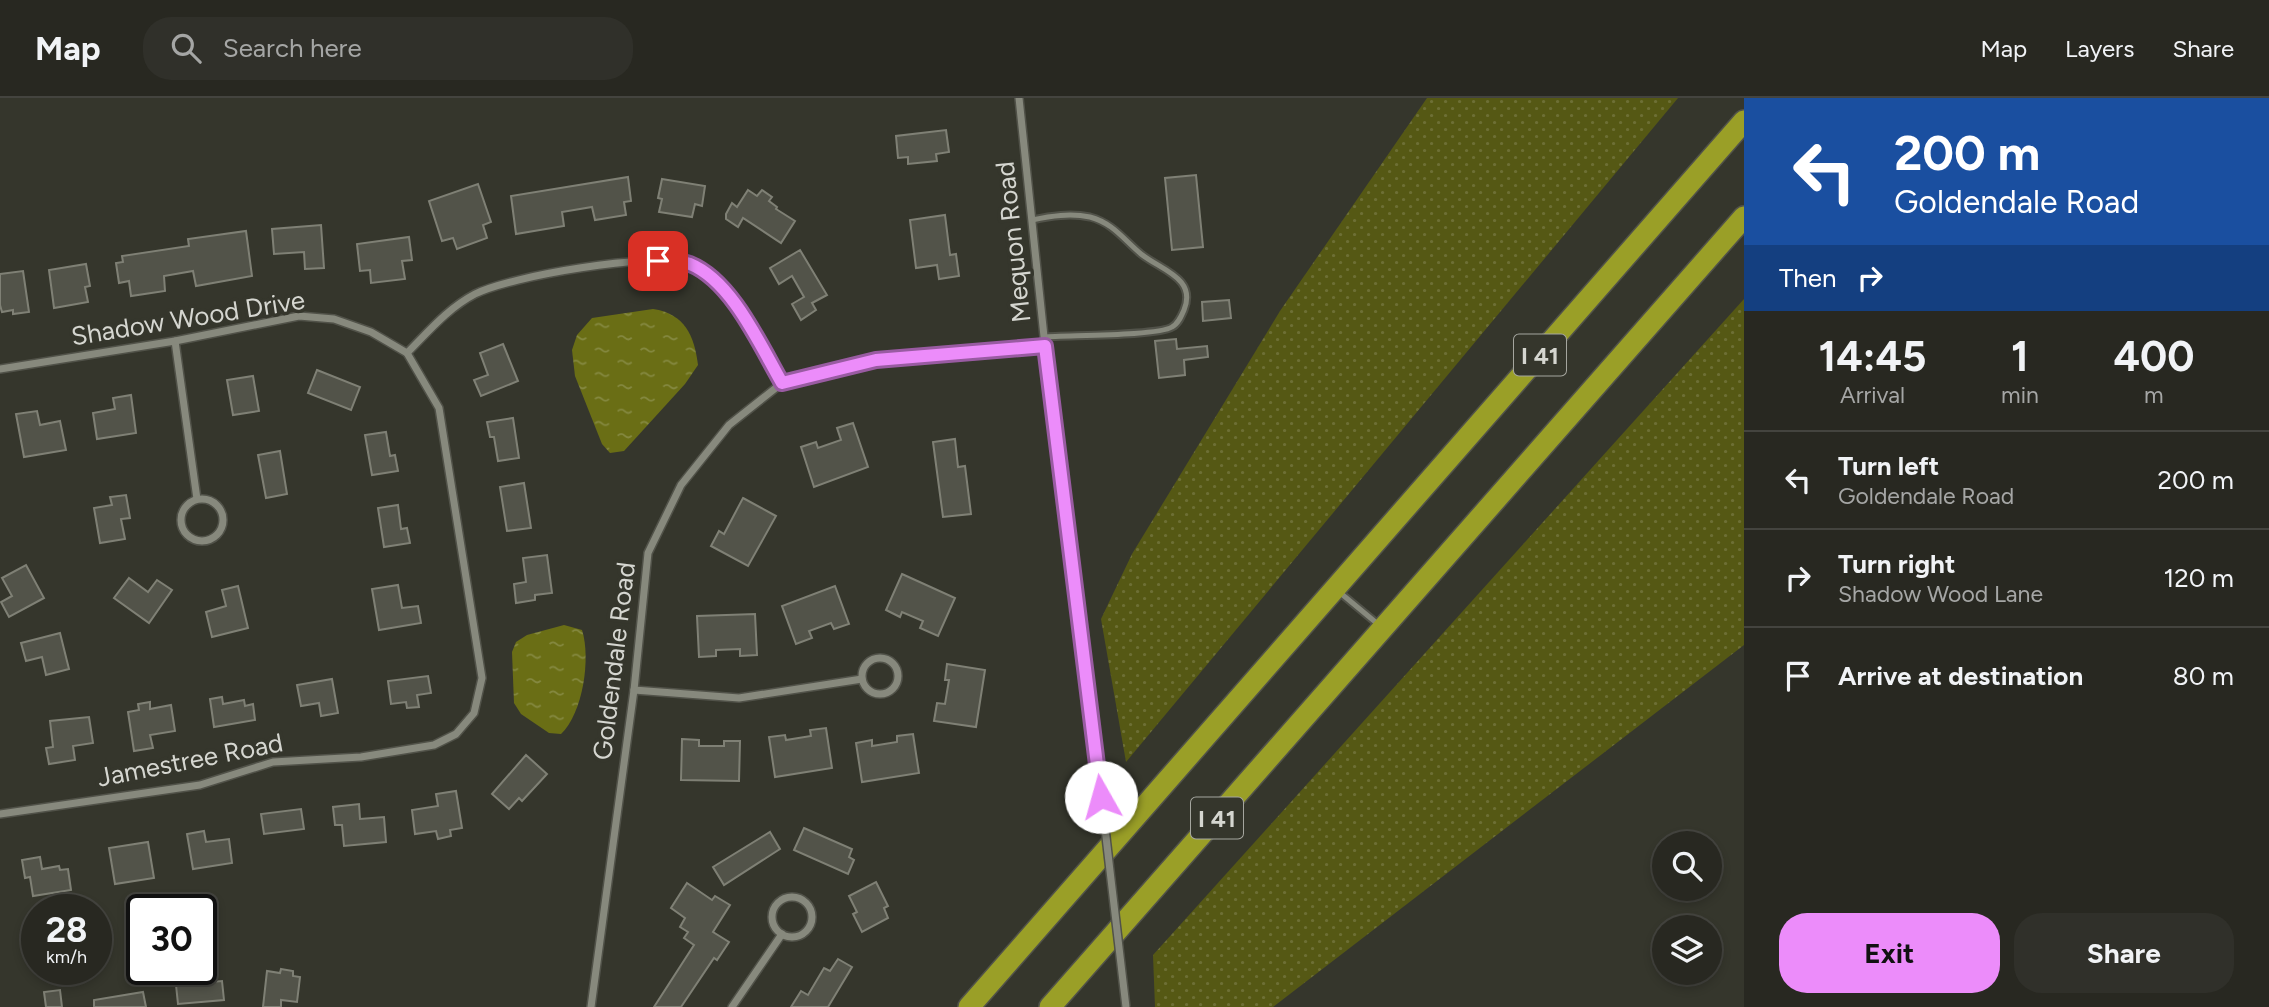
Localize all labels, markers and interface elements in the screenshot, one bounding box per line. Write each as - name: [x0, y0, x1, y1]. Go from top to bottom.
- search box: [143, 17, 633, 80]
- text: Map: [35, 29, 101, 68]
- icon: search: [167, 29, 205, 67]
- text: Search here: [223, 32, 362, 64]
- text: Map: [1980, 34, 2027, 63]
- text: Layers: [2065, 34, 2134, 63]
- text: Share: [2172, 34, 2234, 63]
- text: 200 m: [1894, 123, 2040, 182]
- icon: left: [1779, 126, 1870, 217]
- street label: Mequon Road: [989, 160, 1037, 324]
- text: Goldendale Road: [1894, 183, 2139, 221]
- pin: [628, 231, 688, 291]
- icon: arrive: [639, 242, 677, 280]
- icon: right: [1851, 259, 1889, 297]
- text: Then: [1779, 262, 1837, 294]
- street label: Shadow Wood Drive: [69, 284, 307, 352]
- text: 14:45: [1819, 331, 1927, 382]
- text: 1: [2011, 331, 2029, 382]
- text: 400: [2113, 331, 2194, 382]
- road number: I 41: [1514, 334, 1566, 376]
- text: Arrival: [1840, 381, 1905, 409]
- text: min: [2001, 381, 2039, 409]
- text: m: [2144, 381, 2164, 409]
- text: Turn left: [1838, 450, 1939, 482]
- icon: left: [1779, 461, 1817, 499]
- text: 200 m: [2158, 464, 2234, 496]
- text: Goldendale Road: [1838, 482, 2014, 510]
- text: Turn right: [1838, 548, 1955, 580]
- icon: right: [1779, 559, 1817, 597]
- street label: Goldendale Road: [586, 560, 642, 762]
- text: 120 m: [2164, 562, 2234, 594]
- text: Shadow Wood Lane: [1838, 580, 2043, 608]
- icon: arrive: [1779, 657, 1817, 695]
- text: Arrive at destination: [1838, 660, 2083, 692]
- text: 80 m: [2173, 660, 2234, 692]
- street label: Jamestree Road: [94, 726, 286, 794]
- position arrow: [1064, 760, 1138, 834]
- road number: I 41: [1191, 798, 1243, 838]
- map controls: [1652, 831, 1722, 985]
- button: search: [1652, 831, 1722, 901]
- speed limit sign: 30: [126, 894, 217, 985]
- text: 28: [46, 909, 87, 951]
- button: Exit: [1779, 913, 2000, 993]
- button: Share: [2014, 913, 2234, 993]
- button: layers: [1652, 915, 1722, 985]
- text: km/h: [46, 946, 87, 968]

